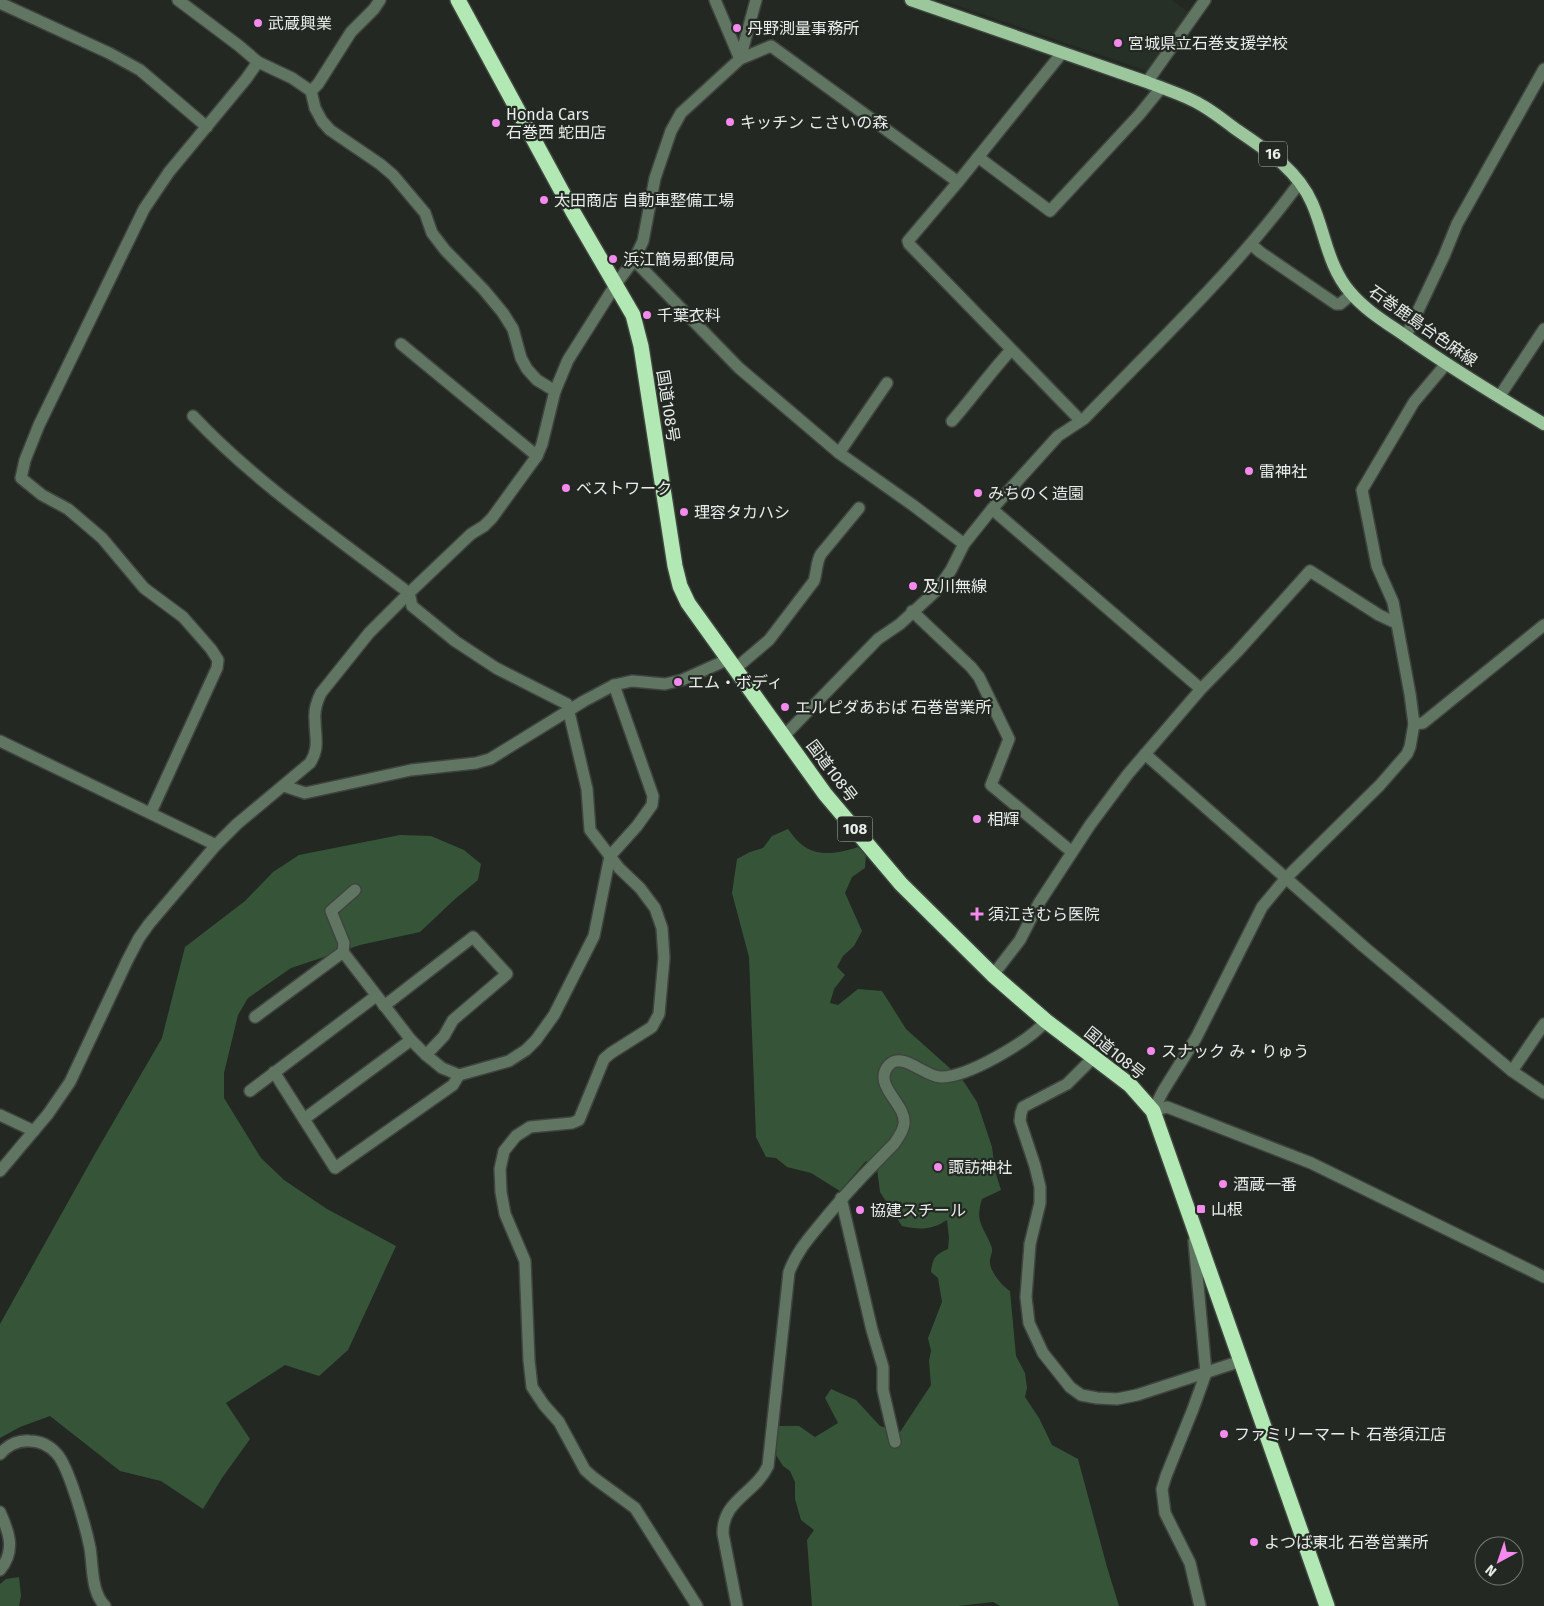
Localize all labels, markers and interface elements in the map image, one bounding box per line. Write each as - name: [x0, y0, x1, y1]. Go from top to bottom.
- place label: 武蔵興業: [268, 14, 332, 33]
- marker: 武蔵興業: [252, 17, 264, 29]
- place label: 丹野測量事務所: [747, 19, 859, 38]
- marker: 丹野測量事務所: [731, 22, 743, 34]
- place label: 宮城県立石巻支援学校: [1128, 34, 1288, 53]
- marker: 宮城県立石巻支援学校: [1112, 37, 1124, 49]
- place label: Honda Cars 石巻西 蛇田店: [506, 105, 606, 142]
- place label: キッチン こさいの森: [740, 113, 888, 132]
- marker: キッチン こさいの森: [724, 116, 736, 128]
- marker: Honda Cars 石巻西 蛇田店: [490, 117, 502, 129]
- road number: 16: [1259, 142, 1287, 166]
- place label: 太田商店 自動車整備工場: [554, 191, 734, 210]
- marker: 太田商店 自動車整備工場: [538, 194, 550, 206]
- place label: 浜江簡易郵便局: [623, 250, 735, 269]
- marker: 浜江簡易郵便局: [607, 253, 619, 265]
- street label: 石巻鹿島台色麻線: [1365, 282, 1481, 370]
- place label: 千葉衣料: [657, 306, 721, 325]
- marker: 千葉衣料: [641, 309, 653, 321]
- street label: 国道108号: [653, 369, 683, 443]
- place label: 雷神社: [1259, 462, 1307, 481]
- marker: 雷神社: [1243, 465, 1255, 477]
- place label: ベストワーク: [576, 479, 672, 498]
- marker: ベストワーク: [560, 482, 572, 494]
- place label: みちのく造園: [988, 484, 1084, 503]
- marker: みちのく造園: [972, 487, 984, 499]
- place label: 理容タカハシ: [694, 503, 790, 522]
- marker: 理容タカハシ: [678, 506, 690, 518]
- place label: 及川無線: [923, 577, 987, 596]
- marker: 及川無線: [907, 580, 919, 592]
- place label: エム・ボディ: [688, 673, 783, 692]
- marker: エム・ボディ: [672, 676, 684, 688]
- place label: エルピダあおば 石巻営業所: [795, 698, 991, 717]
- marker: エルピダあおば 石巻営業所: [779, 701, 791, 713]
- street label: 国道108号: [803, 736, 861, 806]
- place label: 相輝: [987, 810, 1019, 829]
- marker: 相輝: [971, 813, 983, 825]
- road number: 108: [838, 816, 872, 842]
- place label: 須江きむら医院: [988, 905, 1100, 924]
- marker: 須江きむら医院: [970, 907, 984, 921]
- street label: 国道108号: [1081, 1023, 1149, 1083]
- place label: スナック み・りゅう: [1161, 1042, 1309, 1061]
- marker: スナック み・りゅう: [1145, 1045, 1157, 1057]
- place label: 諏訪神社: [948, 1158, 1012, 1177]
- marker: 諏訪神社: [932, 1161, 944, 1173]
- place label: 酒蔵一番: [1233, 1175, 1297, 1194]
- marker: 酒蔵一番: [1217, 1178, 1229, 1190]
- place label: 山根: [1211, 1200, 1243, 1219]
- place label: 協建スチール: [870, 1201, 966, 1220]
- marker: 山根: [1195, 1203, 1207, 1215]
- marker: 協建スチール: [854, 1204, 866, 1216]
- place label: ファミリーマート 石巻須江店: [1234, 1425, 1446, 1444]
- marker: ファミリーマート 石巻須江店: [1218, 1428, 1230, 1440]
- place label: よつば東北 石巻営業所: [1264, 1533, 1428, 1552]
- marker: よつば東北 石巻営業所: [1248, 1536, 1260, 1548]
- north arrow: [1474, 1536, 1524, 1586]
- text: N: [1482, 1561, 1500, 1580]

